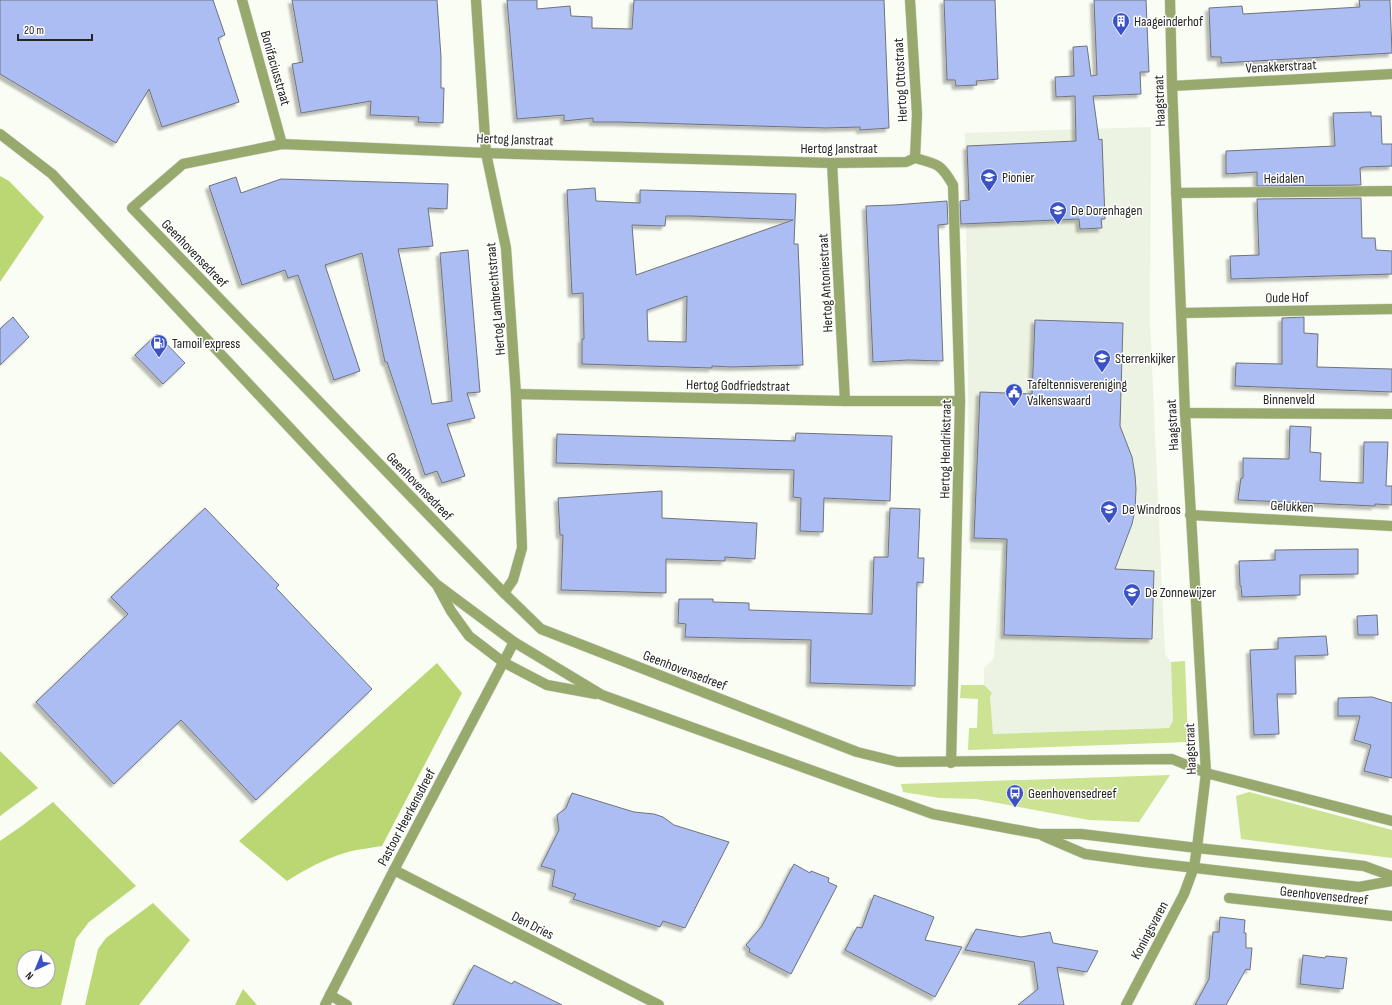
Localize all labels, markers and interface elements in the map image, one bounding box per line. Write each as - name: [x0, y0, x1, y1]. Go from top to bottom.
- building icon: Haageinderhof: [1111, 11, 1131, 36]
- place label: Haageinderhof: [1134, 13, 1204, 30]
- scale bar: [18, 16, 92, 42]
- text: 20 m: [24, 23, 44, 38]
- street label: Bonifaciusstraat: [257, 29, 294, 107]
- street label: Hertog Ottostraat: [890, 38, 911, 122]
- street label: Venakkerstraat: [1245, 56, 1317, 77]
- street label: Haagstraat: [1150, 75, 1169, 127]
- street label: Hertog Janstraat: [476, 130, 554, 149]
- street label: Hertog Janstraat: [800, 140, 878, 157]
- school or university icon: Pionier: [979, 167, 999, 192]
- place label: Pionier: [1002, 169, 1035, 186]
- street label: Heidalen: [1263, 170, 1305, 187]
- school or university icon: De Dorenhagen: [1048, 200, 1068, 225]
- place label: De Dorenhagen: [1071, 202, 1142, 219]
- street label: Geenhovensedreef: [158, 216, 232, 292]
- street label: Hertog Antoniestraat: [814, 233, 837, 333]
- street label: Hertog Lambrechtstraat: [482, 242, 509, 356]
- street label: Oude Hof: [1265, 289, 1310, 306]
- fuel station icon: Tamoil express: [149, 333, 169, 358]
- place label: Tamoil express: [172, 335, 240, 352]
- school or university icon: Sterrenkijker: [1092, 348, 1112, 373]
- place label: Sterrenkijker: [1115, 350, 1175, 367]
- street label: Hertog Godfriedstraat: [686, 376, 790, 395]
- place label: Tafeltennisvereniging Valkenswaard: [1027, 376, 1128, 409]
- public building icon: Tafeltennisvereniging Valkenswaard: [1004, 382, 1024, 407]
- street label: Binnenveld: [1263, 391, 1315, 408]
- street label: Hertog Hendrikstraat: [936, 399, 955, 499]
- street label: Haagstraat: [1163, 399, 1182, 451]
- street label: Geenhovensedreef: [383, 449, 457, 525]
- street label: Gelukken: [1270, 497, 1314, 516]
- school or university icon: De Windroos: [1099, 499, 1119, 524]
- place label: De Windroos: [1122, 501, 1181, 518]
- school or university icon: De Zonnewijzer: [1122, 582, 1142, 607]
- place label: De Zonnewijzer: [1145, 584, 1216, 601]
- street label: Geenhovensedreef: [640, 647, 730, 695]
- street label: Haagstraat: [1181, 723, 1200, 775]
- street label: Pastoor Heerkensdreef: [374, 765, 440, 869]
- bus stop icon: Geenhovensedreef: [1005, 783, 1025, 808]
- place label: Geenhovensedreef: [1028, 785, 1117, 802]
- street label: Geenhovensedreef: [1279, 882, 1370, 909]
- street label: Koningsvaren: [1127, 898, 1172, 962]
- street label: Den Dries: [509, 908, 557, 943]
- north arrow: [16, 949, 56, 989]
- text: N: [23, 969, 36, 983]

